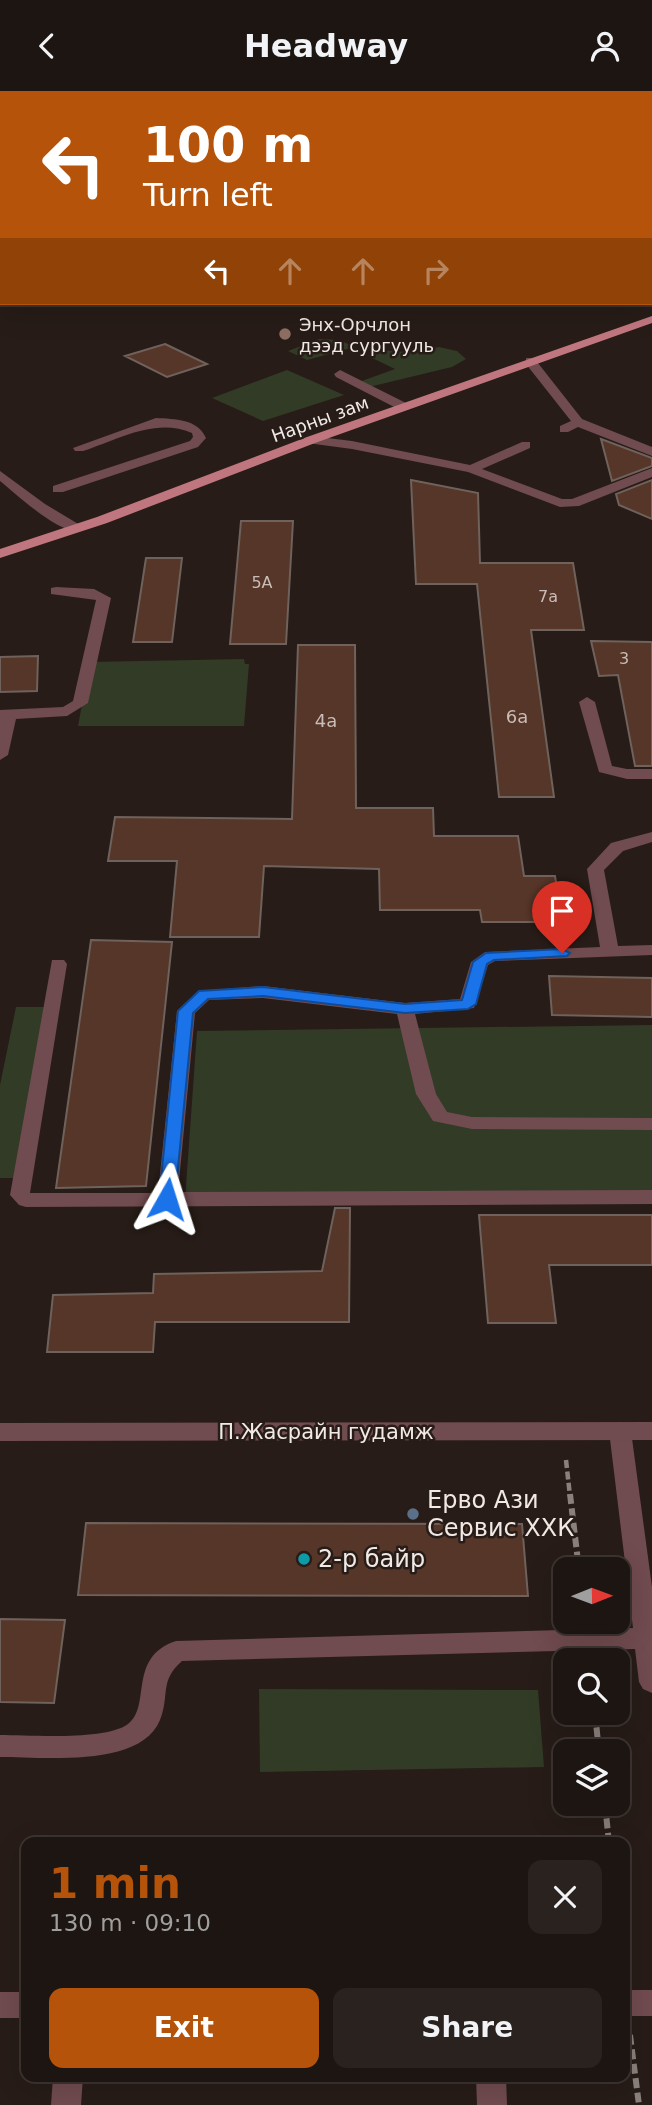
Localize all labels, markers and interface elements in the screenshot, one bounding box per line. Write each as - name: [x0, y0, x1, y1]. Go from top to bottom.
- icon: back: [28, 27, 66, 65]
- text: Headway: [244, 27, 408, 65]
- icon: person: [586, 27, 624, 65]
- text: 100 m: [143, 117, 313, 174]
- icon: left: [28, 119, 119, 210]
- text: Turn left: [143, 176, 273, 214]
- icon: left: [198, 252, 236, 290]
- icon: ahead: [271, 252, 309, 290]
- icon: ahead: [344, 252, 382, 290]
- icon: right: [417, 252, 455, 290]
- place label: Энх-Орчлон дээд сургууль: [299, 314, 434, 356]
- marker: Энх-Орчлон дээд сургууль: [277, 326, 293, 342]
- street label: Нарны зам: [269, 392, 371, 446]
- house number: 5А: [251, 573, 273, 592]
- house number: 7а: [538, 587, 558, 606]
- house number: 3: [619, 649, 629, 668]
- house number: 6а: [506, 706, 528, 727]
- house number: 4а: [315, 710, 337, 731]
- pin: [532, 881, 592, 953]
- icon: arrive: [543, 892, 581, 930]
- position arrow: [130, 1162, 204, 1236]
- street label: П.Жасрайн гудамж: [218, 1420, 434, 1444]
- place label: Ерво Ази Сервис ХХК: [427, 1486, 574, 1542]
- marker: Ерво Ази Сервис ХХК: [405, 1506, 421, 1522]
- place label: 2-р байр: [318, 1545, 425, 1573]
- marker: 2-р байр: [296, 1551, 312, 1567]
- north arrow: [553, 1557, 630, 1635]
- map controls: [553, 1557, 630, 1816]
- button: search: [553, 1648, 630, 1725]
- button: layers: [553, 1739, 630, 1816]
- text: 1 min: [49, 1859, 181, 1908]
- button: close: [528, 1860, 602, 1934]
- text: 130 m · 09:10: [49, 1910, 211, 1936]
- button: Exit: [49, 1988, 319, 2068]
- button: Share: [333, 1988, 602, 2068]

